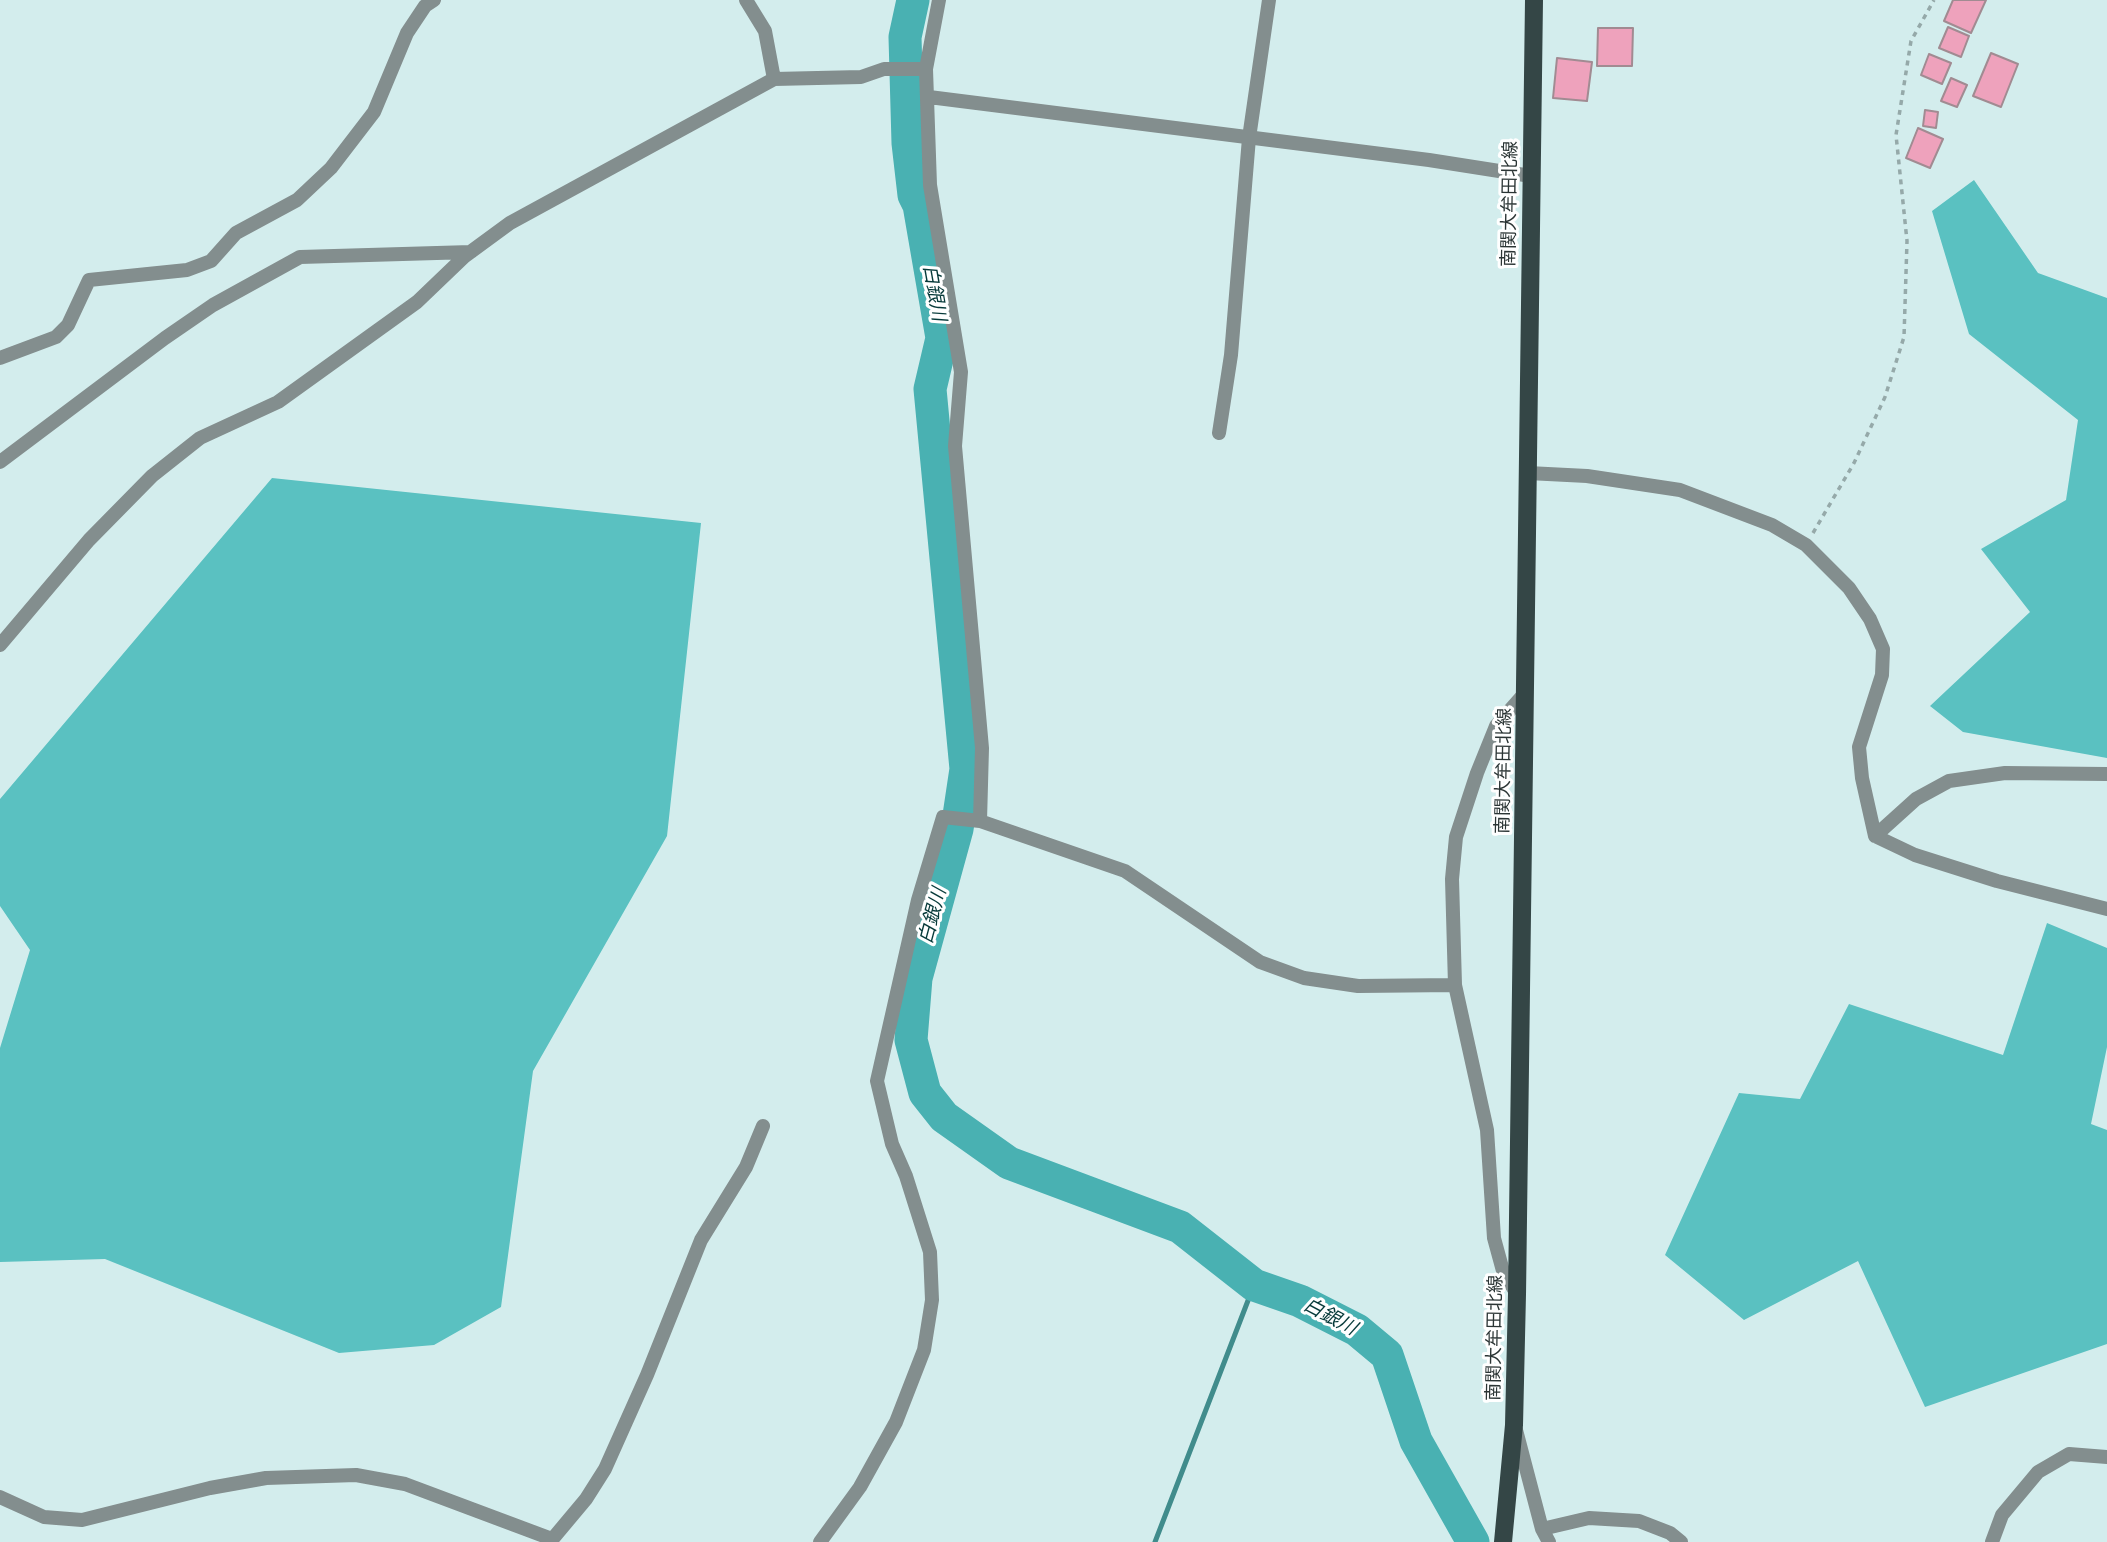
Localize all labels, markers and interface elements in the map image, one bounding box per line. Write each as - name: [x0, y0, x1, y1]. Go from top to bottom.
- street label: 南関大牟田北線: [1498, 141, 1522, 267]
- water label: 白銀川: [918, 263, 950, 323]
- street label: 南関大牟田北線: [1492, 708, 1516, 834]
- water label: 白銀川: [915, 886, 951, 946]
- street label: 南関大牟田北線: [1483, 1275, 1507, 1401]
- water label: 白銀川: [1299, 1294, 1361, 1340]

